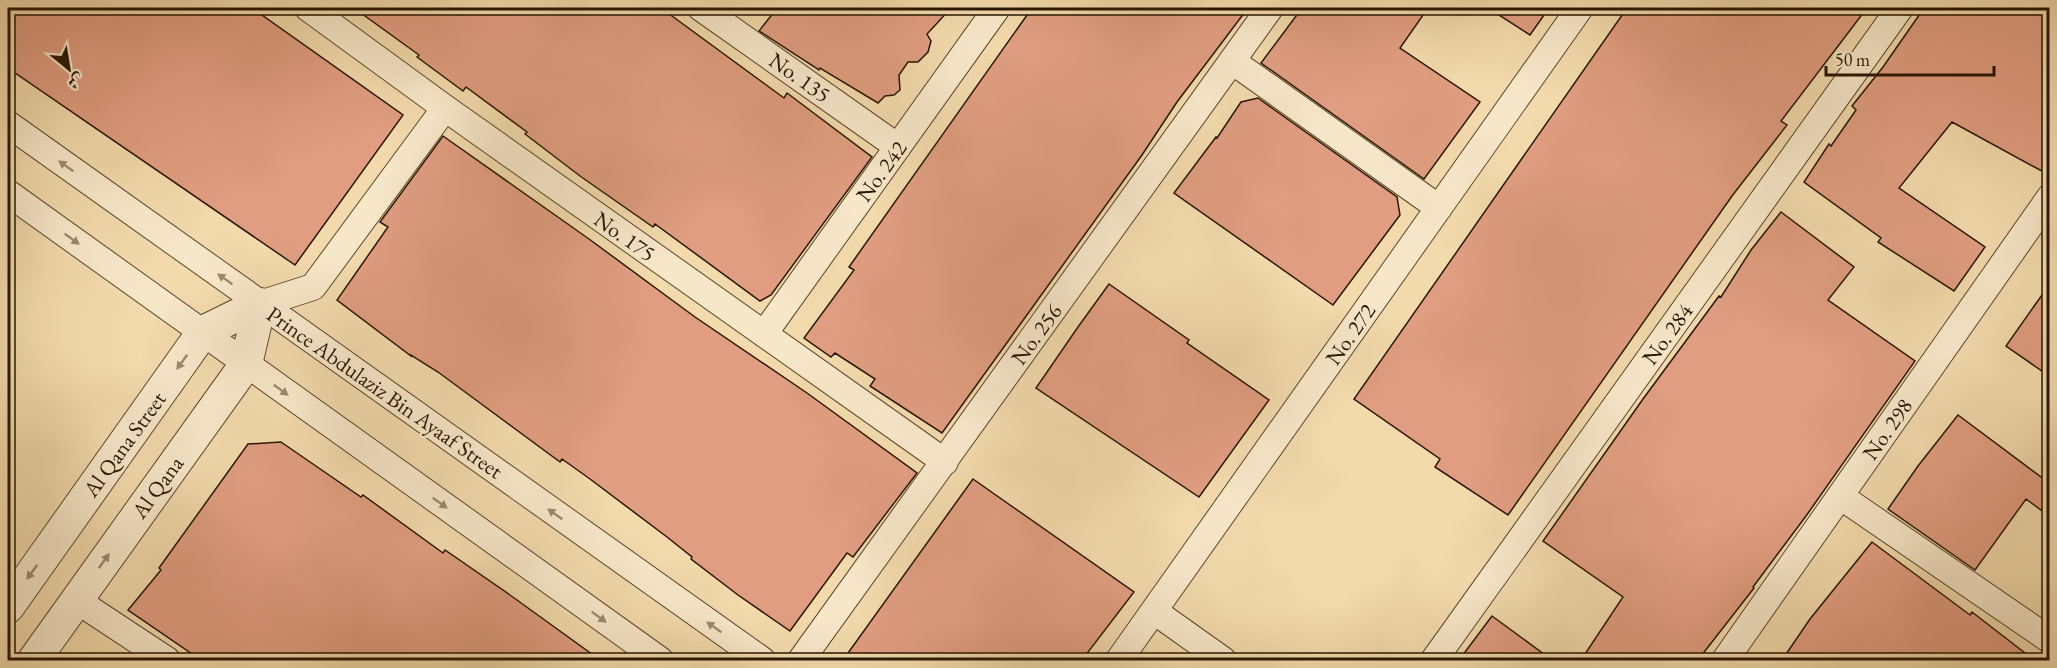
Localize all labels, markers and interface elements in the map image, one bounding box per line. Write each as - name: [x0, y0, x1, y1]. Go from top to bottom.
- north arrow: [39, 39, 99, 99]
- scale bar: [1826, 39, 1994, 77]
- street label: No. 135: [763, 46, 836, 109]
- text: 50 m: [1835, 48, 1870, 71]
- text: ش: [64, 68, 88, 95]
- street label: No. 242: [849, 135, 914, 208]
- one-way arrow: [59, 160, 75, 172]
- street label: No. 175: [588, 205, 661, 268]
- one-way arrow: [64, 233, 80, 245]
- one-way arrow: [218, 273, 234, 285]
- street label: No. 272: [1319, 297, 1382, 371]
- street label: No. 256: [1004, 298, 1069, 371]
- street label: No. 284: [1635, 298, 1700, 371]
- street label: Prince Abdulaziz Bin Ayaaf Street: [261, 300, 509, 485]
- one-way arrow: [176, 354, 188, 370]
- one-way arrow: [273, 384, 289, 396]
- street label: Al Qana Street: [77, 386, 171, 502]
- street label: No. 298: [1856, 393, 1919, 466]
- street label: Al Qana: [125, 451, 189, 523]
- one-way arrow: [432, 497, 448, 509]
- one-way arrow: [548, 508, 564, 520]
- one-way arrow: [98, 554, 110, 570]
- one-way arrow: [26, 564, 38, 580]
- one-way arrow: [590, 611, 606, 623]
- one-way arrow: [707, 621, 723, 633]

